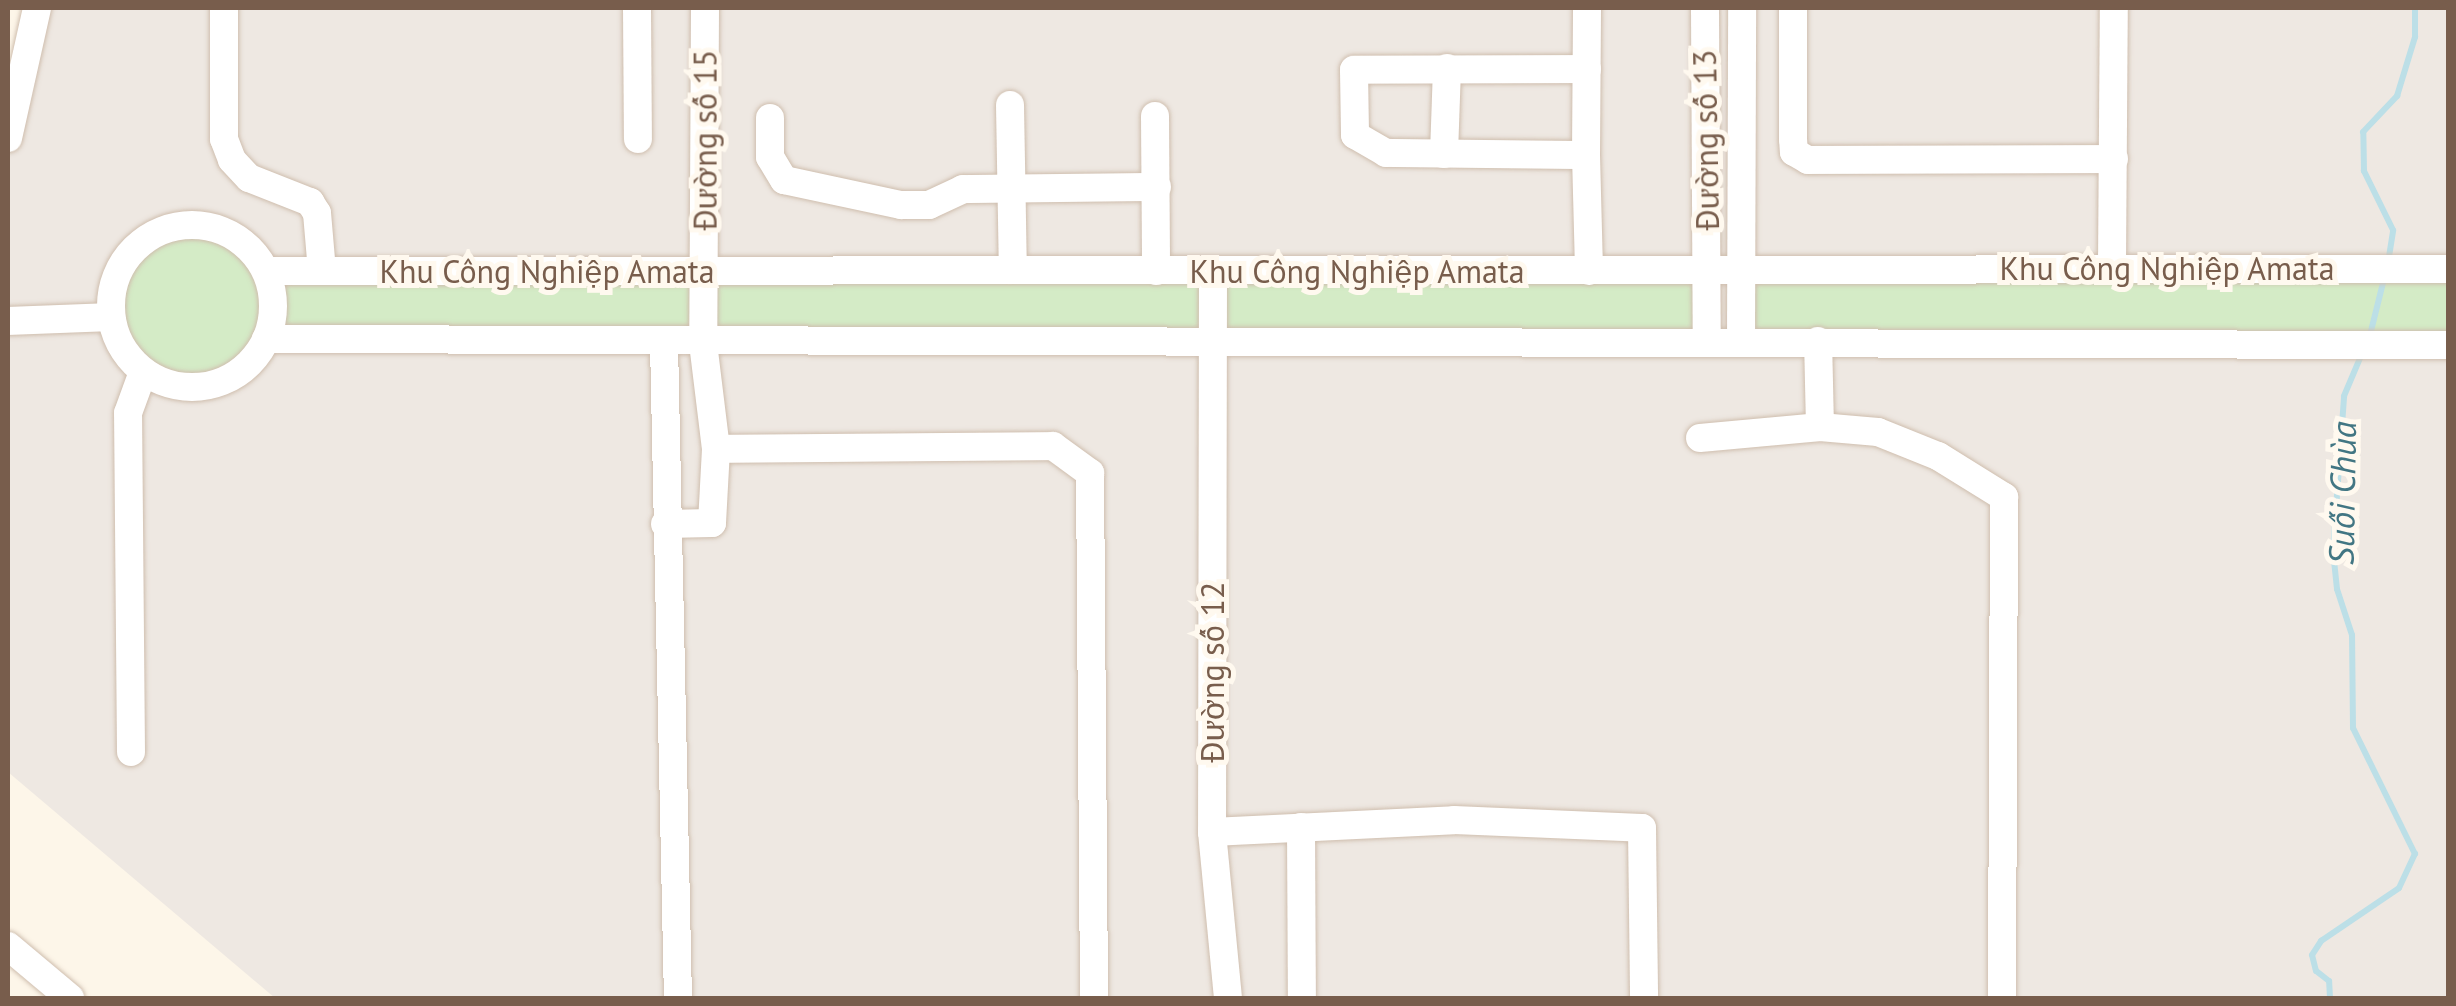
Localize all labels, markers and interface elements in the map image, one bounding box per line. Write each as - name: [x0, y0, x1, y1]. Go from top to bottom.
- street label: Đường số 13: [1685, 49, 1727, 231]
- street label: Đường số 15: [686, 50, 724, 230]
- street label: Khu Công Nghiệp Amata: [1999, 249, 2335, 287]
- street label: Khu Công Nghiệp Amata: [379, 252, 715, 290]
- street label: Khu Công Nghiệp Amata: [1189, 252, 1525, 290]
- water label: Suối Chùa: [2320, 421, 2364, 565]
- street label: Đường số 12: [1193, 582, 1231, 762]

